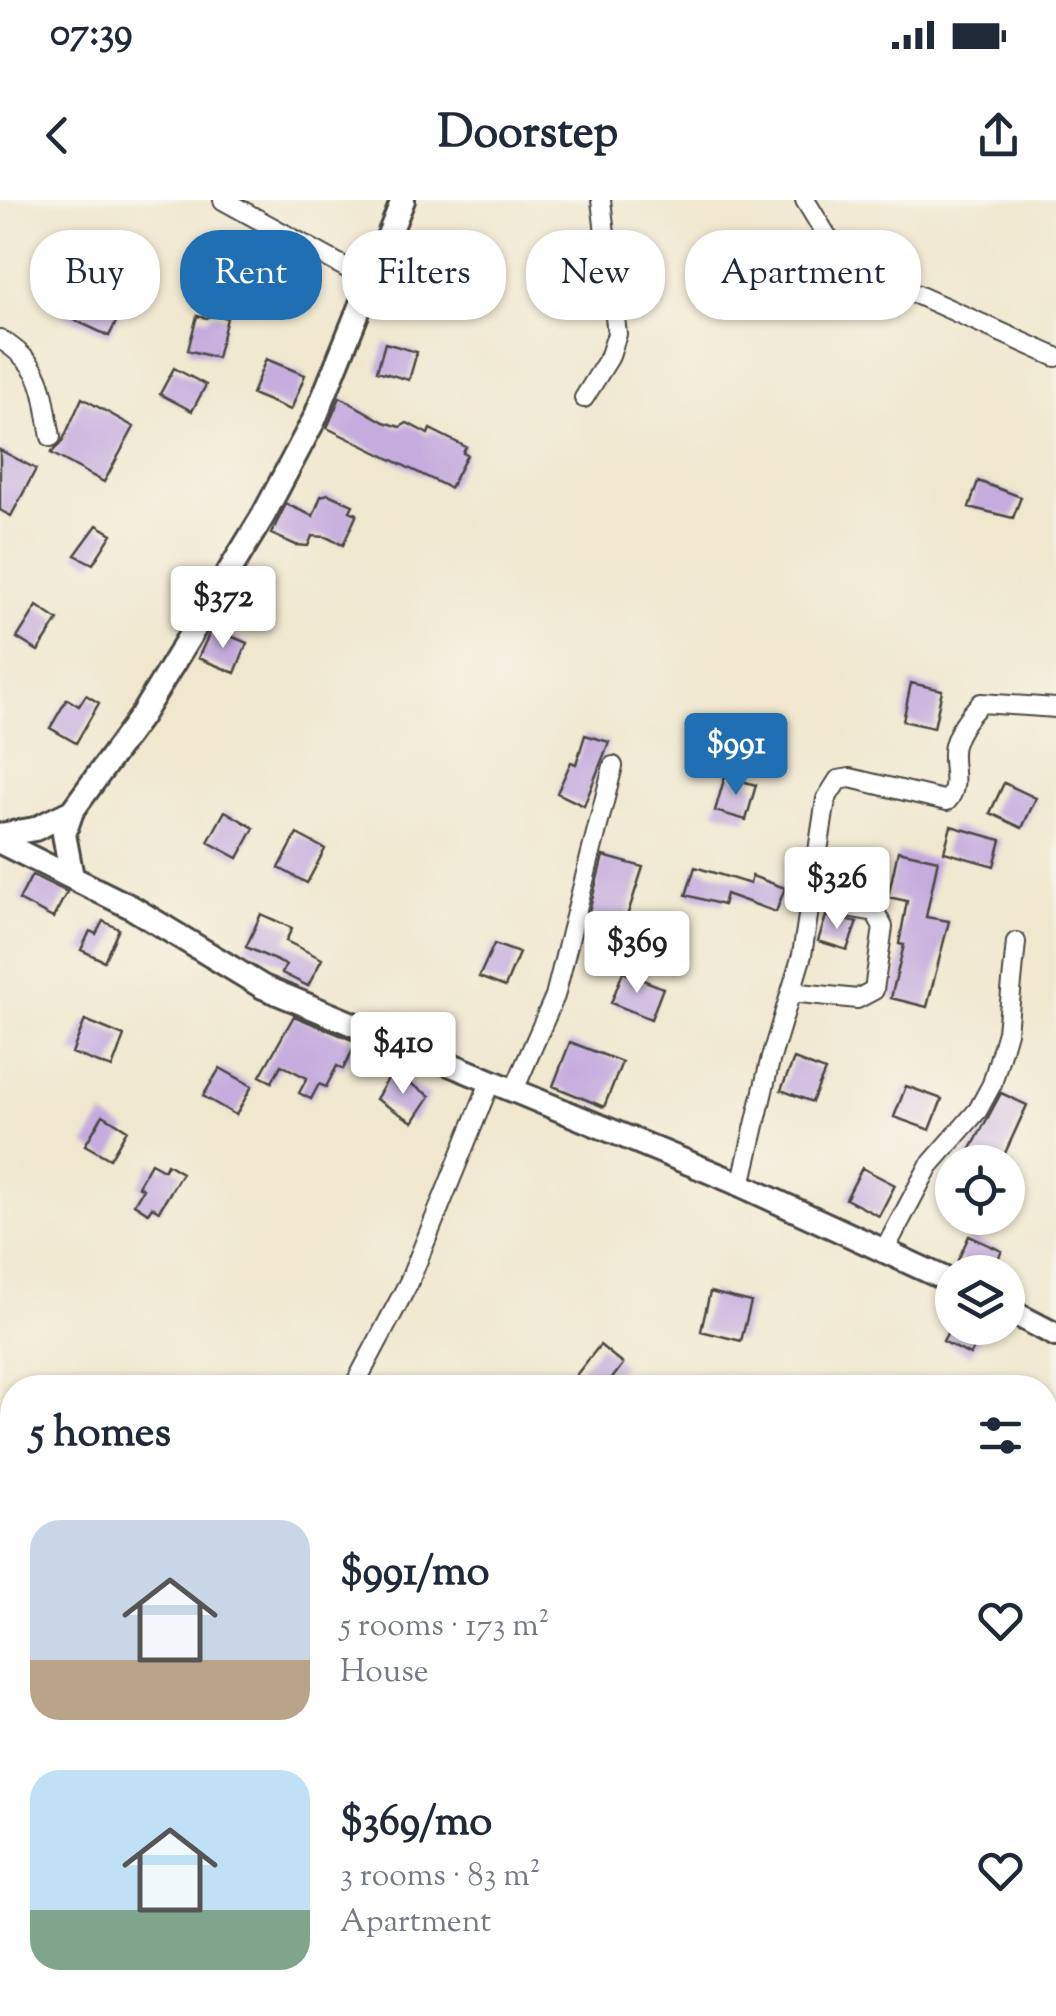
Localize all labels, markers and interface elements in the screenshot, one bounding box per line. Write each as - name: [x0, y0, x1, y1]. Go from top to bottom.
- text: 07:39: [50, 8, 133, 62]
- text: Doorstep: [438, 103, 618, 168]
- icon: back: [30, 108, 85, 163]
- icon: share: [971, 108, 1026, 163]
- chip: Buy: [30, 230, 160, 320]
- chip: Rent: [180, 230, 322, 320]
- chip: Filters: [342, 230, 506, 320]
- chip: New: [526, 230, 665, 320]
- chip: Apartment: [685, 230, 921, 320]
- pin: $372: [164, 566, 282, 651]
- text: $372: [193, 575, 253, 621]
- pin: $991: [677, 713, 795, 798]
- text: $991: [706, 722, 766, 768]
- pin: $326: [778, 847, 896, 932]
- text: $326: [807, 856, 867, 902]
- pin: $369: [578, 911, 696, 996]
- text: $369: [606, 920, 668, 966]
- pin: $410: [344, 1012, 462, 1097]
- text: $410: [373, 1021, 433, 1067]
- map controls: [935, 1145, 1025, 1345]
- button: locate: [935, 1145, 1025, 1235]
- button: layers: [935, 1255, 1025, 1345]
- text: 5 homes: [30, 1405, 171, 1465]
- icon: filters: [973, 1408, 1028, 1463]
- text: $991/mo: [340, 1544, 489, 1604]
- icon: home: [110, 1560, 230, 1680]
- icon: heart: [973, 1593, 1028, 1648]
- text: 5 rooms · 173 m²: [340, 1604, 549, 1650]
- text: House: [340, 1650, 429, 1696]
- text: $369/mo: [340, 1794, 492, 1854]
- icon: home: [110, 1810, 230, 1930]
- icon: heart: [973, 1843, 1028, 1898]
- text: 3 rooms · 83 m²: [340, 1854, 540, 1900]
- text: Apartment: [340, 1900, 491, 1946]

